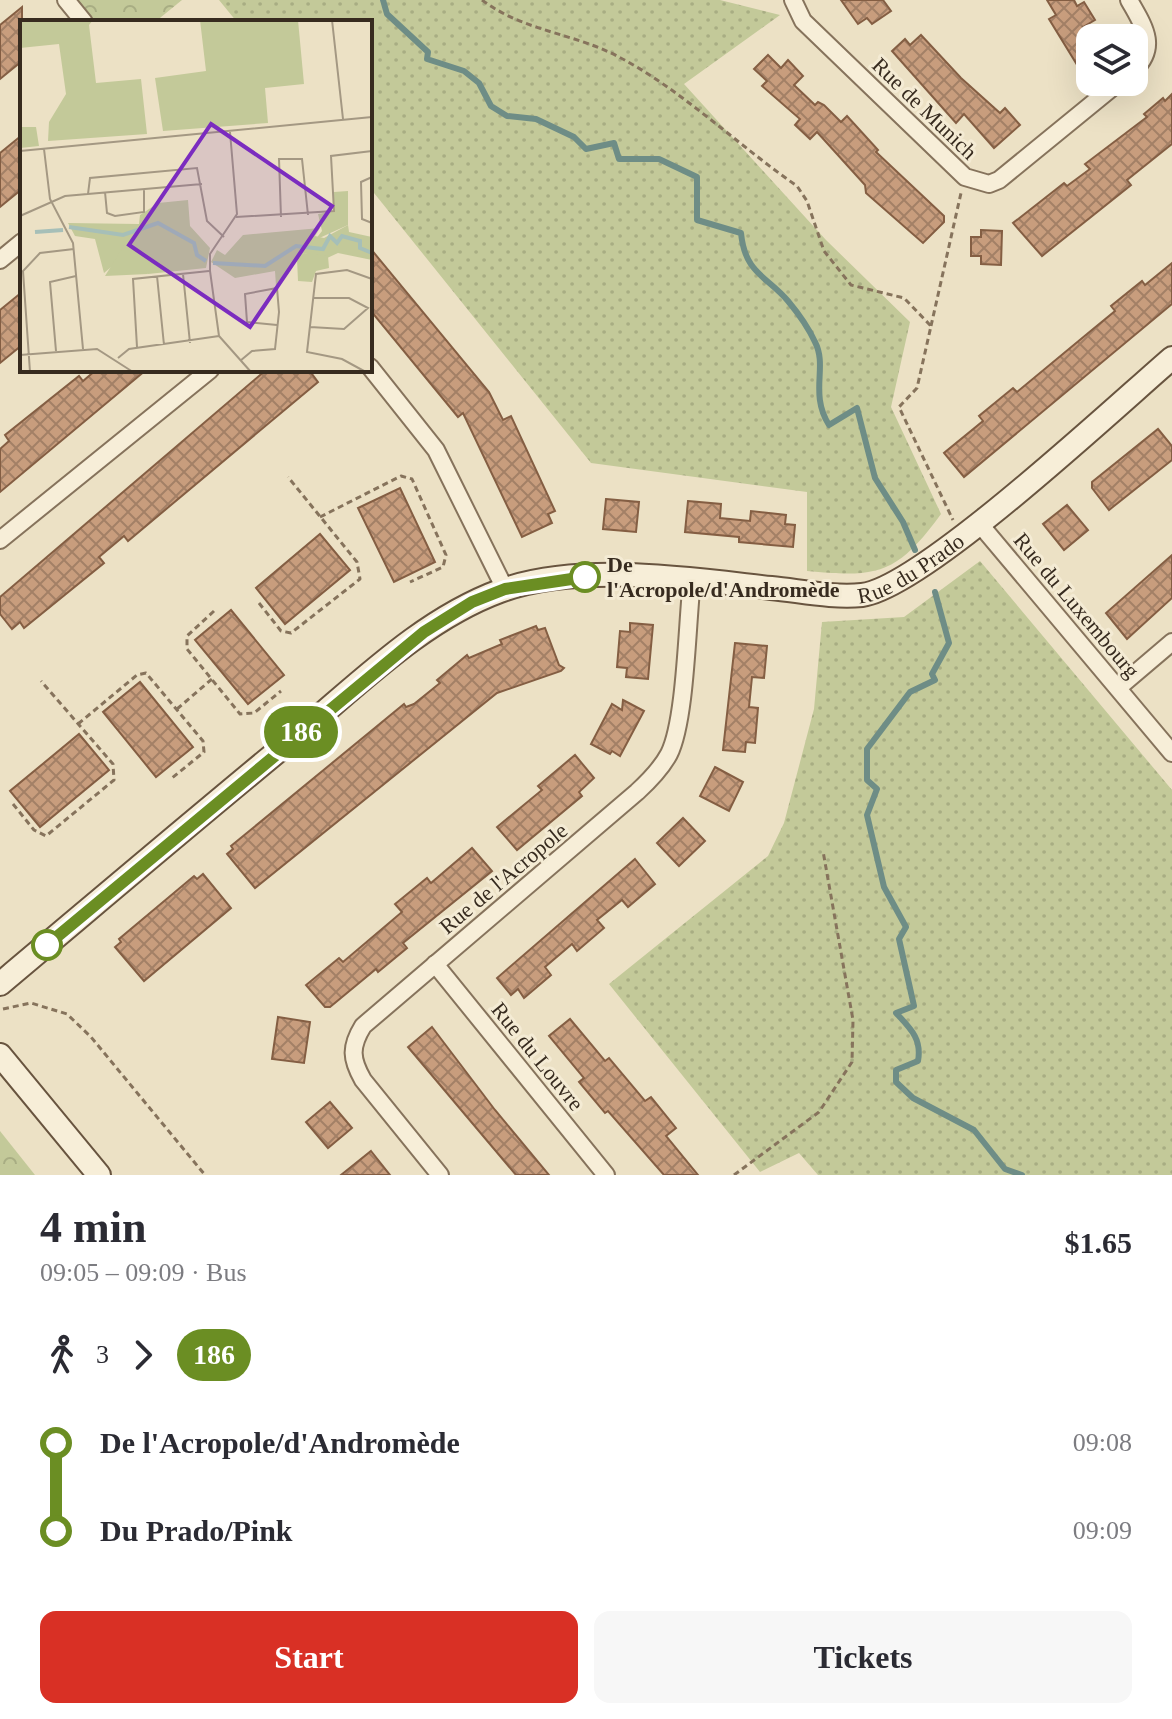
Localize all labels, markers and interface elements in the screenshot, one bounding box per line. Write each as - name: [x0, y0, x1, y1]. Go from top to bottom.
- inset map: [20, 20, 372, 372]
- map controls: [1076, 24, 1148, 96]
- button: layers: [1076, 24, 1148, 96]
- street label: Rue de Munich: [867, 52, 982, 164]
- street label: Rue du Prado: [855, 528, 969, 609]
- street label: Rue du Luxembourg: [1009, 528, 1145, 683]
- place label: De l'Acropole/d'Andromède: [607, 552, 840, 602]
- marker: De l'Acropole/d'Andromède: [570, 562, 600, 592]
- line badge: 186: [255, 706, 347, 758]
- text: 186: [280, 716, 322, 747]
- street label: Rue de l'Acropole: [434, 818, 572, 939]
- unlabelled marker: [32, 930, 62, 960]
- street label: Rue du Louvre: [486, 997, 589, 1115]
- text: 4 min: [40, 1203, 146, 1252]
- text: $1.65: [1065, 1226, 1132, 1259]
- text: 09:05 – 09:09 · Bus: [40, 1258, 247, 1287]
- icon: walk: [40, 1333, 84, 1377]
- icon: forward: [121, 1333, 165, 1377]
- text: 186: [193, 1339, 235, 1370]
- text: 3: [96, 1340, 109, 1369]
- text: De l'Acropole/d'Andromède: [100, 1426, 460, 1459]
- text: 09:08: [1073, 1428, 1132, 1457]
- text: Du Prado/Pink: [100, 1514, 293, 1547]
- text: 09:09: [1073, 1516, 1132, 1545]
- button: Start: [40, 1611, 578, 1703]
- button: Tickets: [594, 1611, 1132, 1703]

